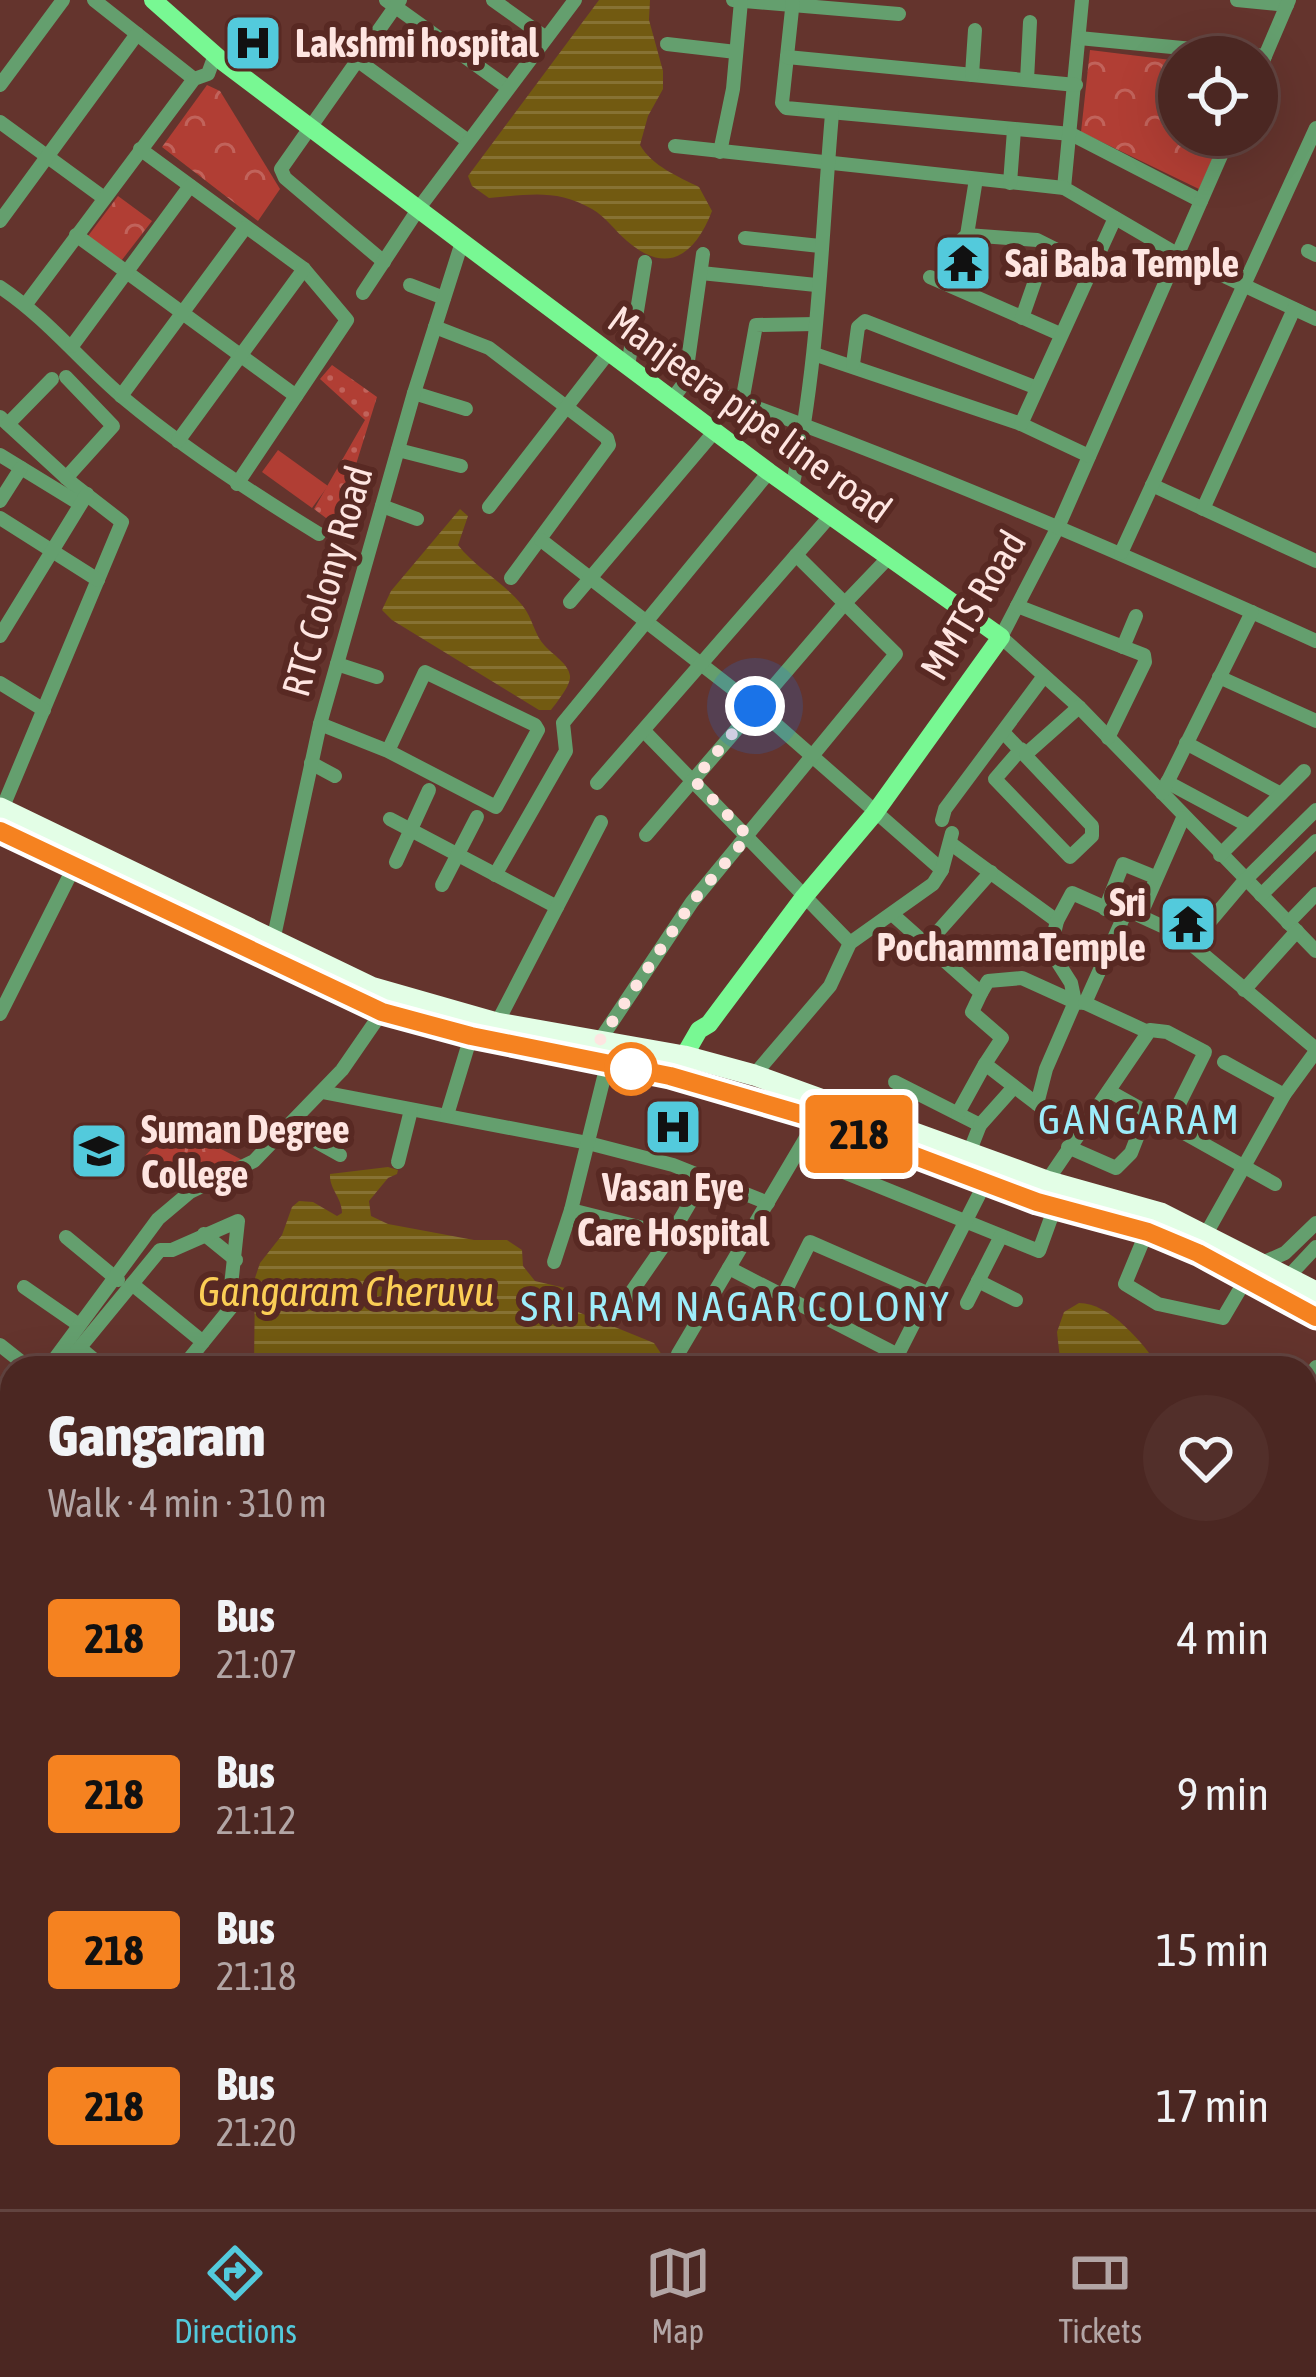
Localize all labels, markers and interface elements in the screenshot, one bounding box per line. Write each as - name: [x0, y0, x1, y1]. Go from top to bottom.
- hospital icon: Lakshmi hospital: [222, 12, 284, 74]
- place label: Lakshmi hospital: [295, 21, 539, 65]
- map controls: [1158, 36, 1278, 156]
- button: locate: [1158, 36, 1278, 156]
- temple icon: Sai Baba Temple: [932, 232, 994, 294]
- place label: Sai Baba Temple: [1005, 241, 1239, 285]
- street label: Manjeera pipe line road: [600, 297, 900, 531]
- street label: RTC Colony Road: [273, 461, 381, 701]
- street label: MMTS Road: [912, 523, 1034, 687]
- your location: [725, 676, 785, 736]
- place label: Sri PochammaTemple: [876, 880, 1146, 969]
- temple icon: Sri PochammaTemple: [1157, 893, 1219, 955]
- unlabelled marker: [606, 1044, 656, 1094]
- line badge: 218: [790, 1095, 928, 1173]
- district label: GANGARAM: [1038, 1095, 1242, 1143]
- hospital icon: Vasan Eye Care Hospital: [642, 1096, 704, 1158]
- place label: Suman Degree College: [141, 1107, 350, 1196]
- text: 218: [829, 1110, 889, 1158]
- school or university icon: Suman Degree College: [68, 1120, 130, 1182]
- place label: Vasan Eye Care Hospital: [577, 1165, 770, 1254]
- water label: Gangaram Cheruvu: [198, 1267, 494, 1315]
- district label: SRI RAM NAGAR COLONY: [520, 1282, 952, 1330]
- button: heart: [1143, 1395, 1269, 1521]
- text: Gangaram: [48, 1403, 265, 1468]
- text: Walk · 4 min · 310 m: [48, 1481, 327, 1525]
- text: Bus: [216, 1590, 275, 1642]
- text: 4 min: [1177, 1612, 1269, 1664]
- text: 218: [84, 1614, 144, 1662]
- text: 21:07: [216, 1642, 297, 1686]
- text: Bus: [216, 1746, 275, 1798]
- text: 9 min: [1177, 1768, 1269, 1820]
- text: 218: [84, 1770, 144, 1818]
- text: 21:12: [216, 1798, 296, 1842]
- text: Bus: [216, 1902, 275, 1954]
- text: 15 min: [1156, 1924, 1269, 1976]
- text: 218: [84, 1926, 144, 1974]
- text: 21:18: [216, 1954, 296, 1998]
- text: Bus: [216, 2058, 275, 2110]
- text: 17 min: [1156, 2080, 1269, 2132]
- text: 218: [84, 2082, 144, 2130]
- text: 21:20: [216, 2110, 296, 2154]
- tab: Directions: [174, 2240, 297, 2350]
- tab: Map: [645, 2240, 711, 2350]
- tab: Tickets: [1058, 2240, 1142, 2350]

